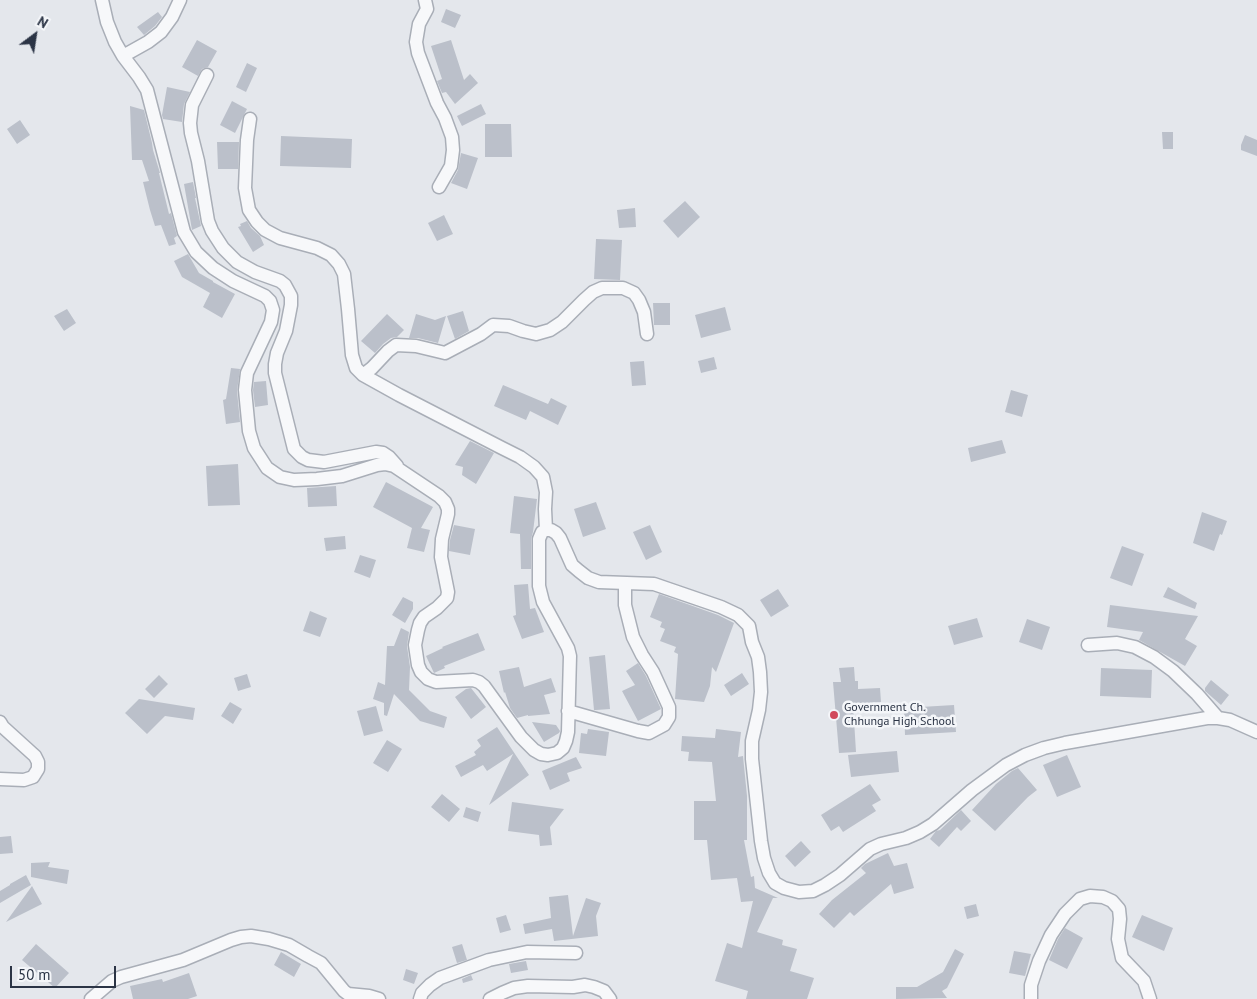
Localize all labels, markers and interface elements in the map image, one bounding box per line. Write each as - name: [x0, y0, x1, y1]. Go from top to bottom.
- north arrow: [10, 10, 60, 60]
- text: N: [34, 12, 51, 32]
- place label: Government Ch. Chhunga High School: [844, 701, 955, 729]
- marker: Government Ch. Chhunga High School: [828, 709, 840, 721]
- scale bar: [12, 956, 119, 988]
- text: 50 m: [18, 965, 51, 984]

